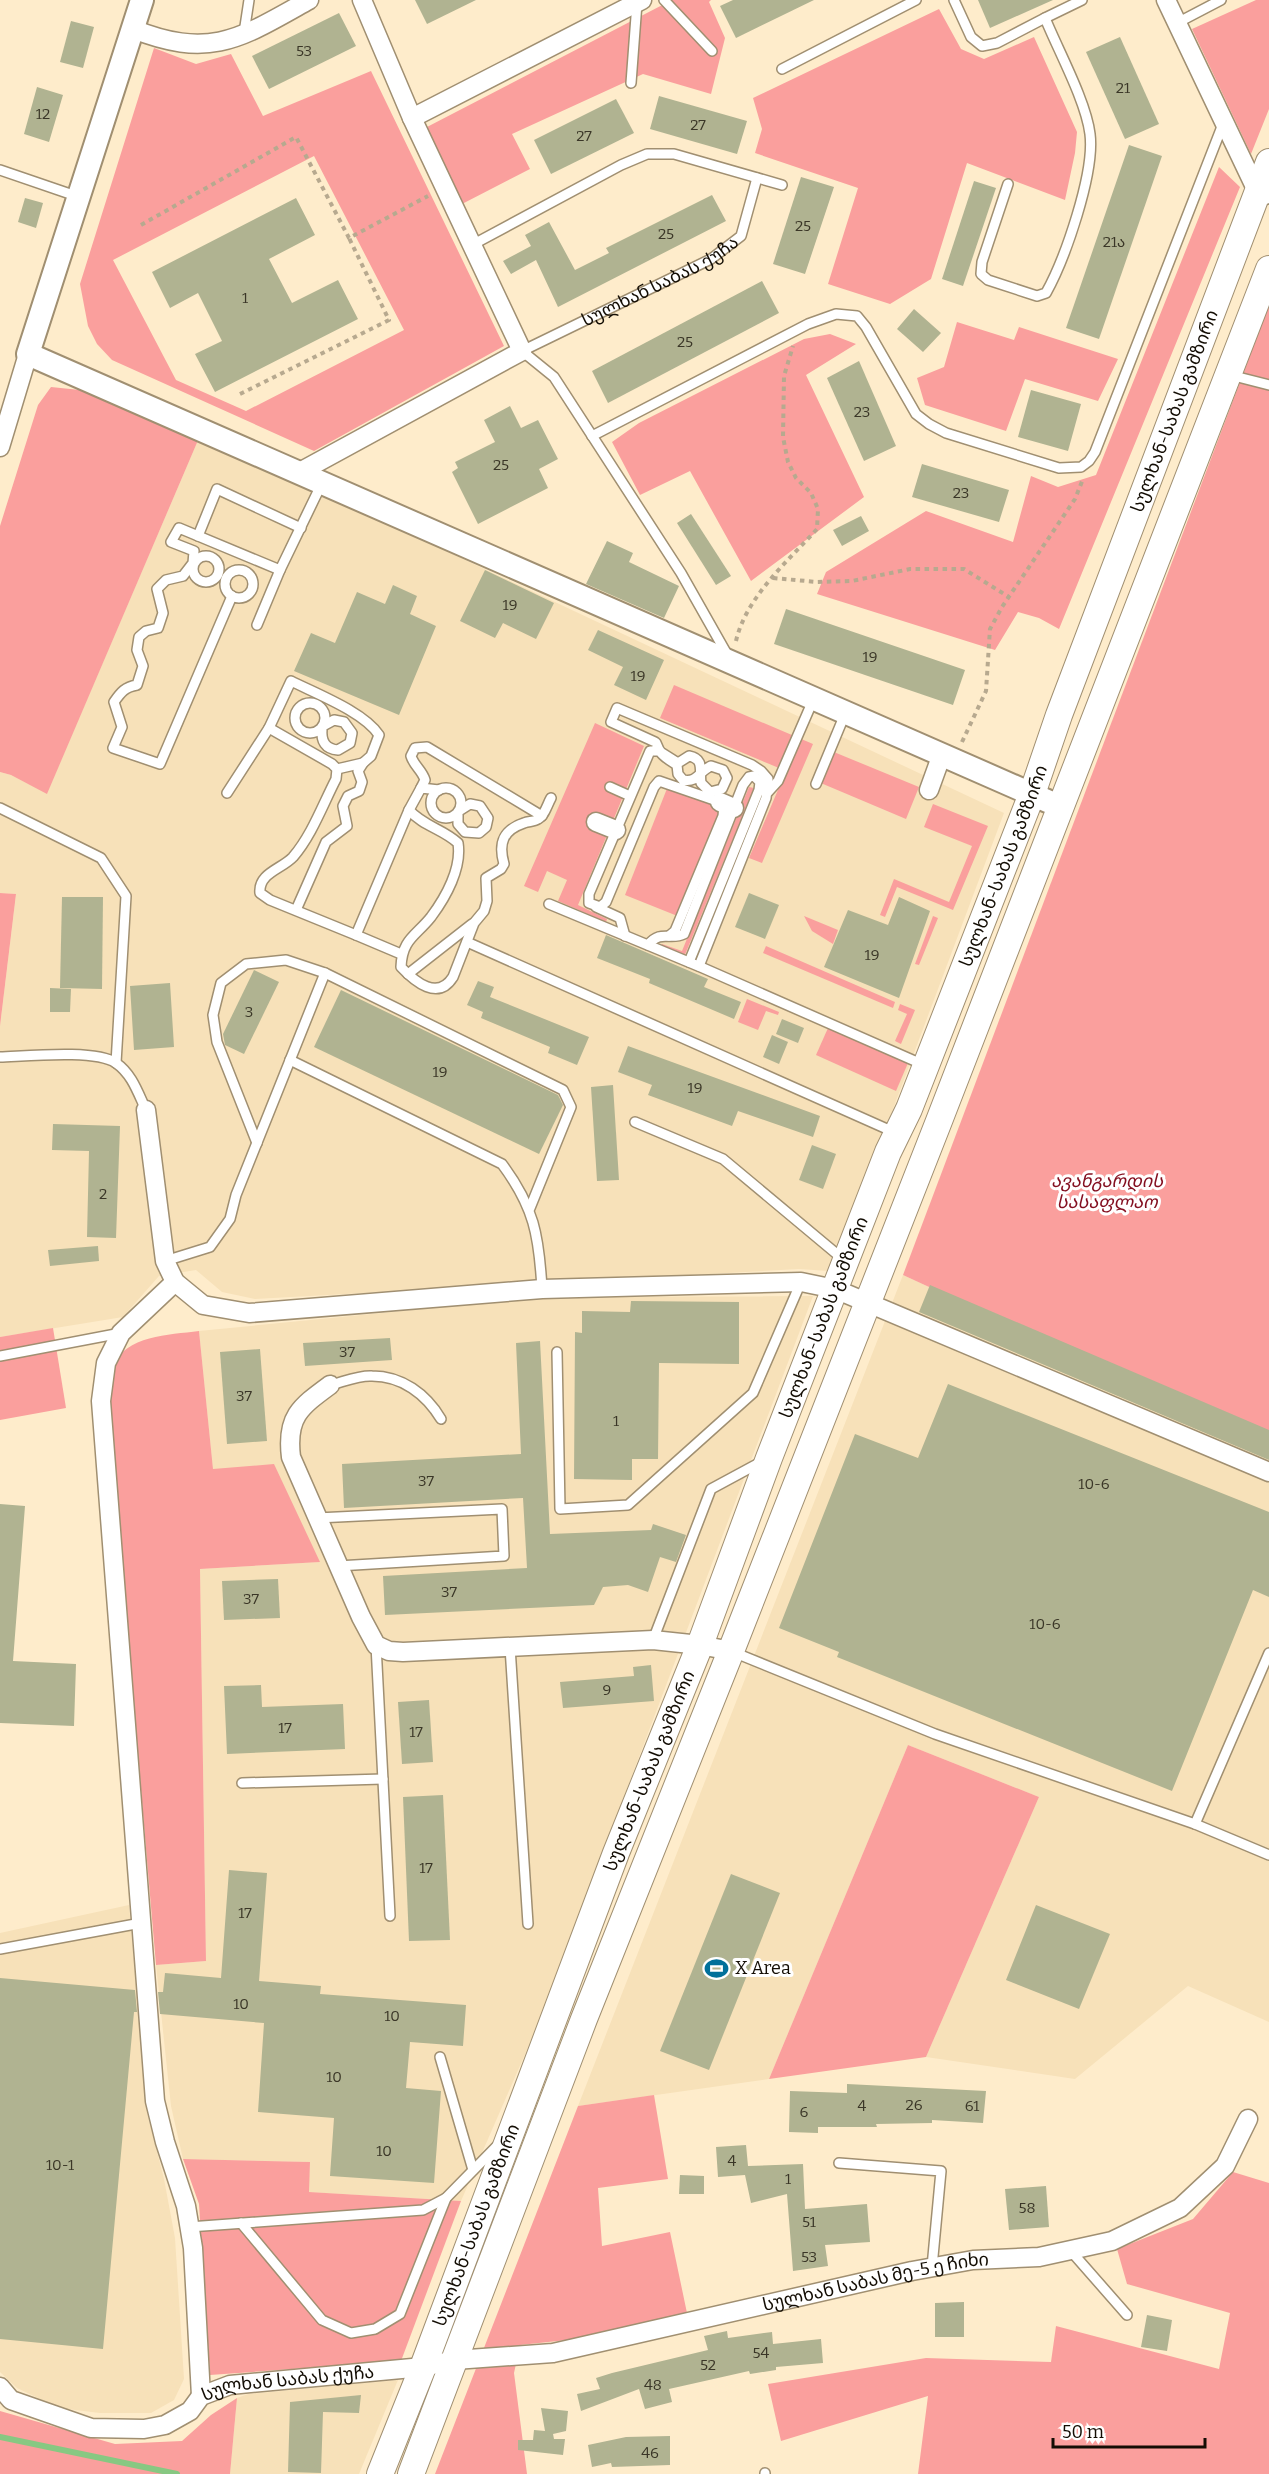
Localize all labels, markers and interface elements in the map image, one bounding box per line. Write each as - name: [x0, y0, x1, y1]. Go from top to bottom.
- house number: 53: [296, 42, 312, 60]
- house number: 21: [1116, 79, 1130, 97]
- house number: 12: [36, 105, 50, 123]
- house number: 27: [690, 116, 706, 134]
- house number: 27: [576, 127, 592, 145]
- house number: 25: [795, 217, 811, 235]
- house number: 25: [658, 225, 674, 243]
- street label: სულხან საბას ქუჩა: [578, 231, 743, 331]
- house number: 21ა: [1103, 233, 1125, 251]
- house number: 1: [242, 289, 248, 307]
- street label: სულხან-საბას გამზირი: [1126, 307, 1223, 515]
- house number: 25: [677, 333, 693, 351]
- house number: 23: [854, 403, 870, 421]
- house number: 25: [493, 456, 509, 474]
- house number: 23: [953, 484, 969, 502]
- house number: 19: [503, 596, 517, 614]
- house number: 19: [863, 648, 877, 666]
- house number: 19: [631, 667, 645, 685]
- street label: სულხან-საბას გამზირი: [955, 762, 1052, 970]
- house number: 19: [865, 946, 879, 964]
- house number: 3: [245, 1003, 253, 1021]
- house number: 19: [433, 1063, 447, 1081]
- house number: 19: [688, 1079, 702, 1097]
- park label: ავანგარდის სასაფლაო: [1051, 1170, 1164, 1213]
- house number: 2: [99, 1185, 107, 1203]
- street label: სულხან-საბას გამზირი: [775, 1213, 873, 1421]
- house number: 37: [339, 1343, 356, 1361]
- house number: 37: [236, 1387, 253, 1405]
- house number: 1: [613, 1412, 619, 1430]
- house number: 37: [418, 1472, 435, 1490]
- house number: 10-6: [1078, 1475, 1110, 1493]
- house number: 37: [441, 1583, 458, 1601]
- house number: 37: [243, 1590, 260, 1608]
- house number: 10-6: [1029, 1615, 1061, 1633]
- street label: სულხან-საბას გამზირი: [599, 1667, 700, 1874]
- house number: 9: [603, 1681, 611, 1699]
- house number: 17: [278, 1719, 292, 1737]
- house number: 17: [409, 1723, 423, 1741]
- house number: 17: [419, 1859, 433, 1877]
- house number: 17: [238, 1904, 252, 1922]
- sports icon: X Area: [704, 1955, 730, 1981]
- place label: X Area: [735, 1957, 791, 1979]
- house number: 10: [233, 1995, 249, 2013]
- house number: 10: [384, 2007, 400, 2025]
- house number: 10: [326, 2068, 342, 2086]
- house number: 26: [906, 2096, 923, 2114]
- house number: 4: [858, 2097, 867, 2115]
- house number: 61: [965, 2097, 979, 2115]
- house number: 6: [800, 2103, 809, 2121]
- street label: სულხან-საბას გამზირი: [428, 2121, 524, 2329]
- house number: 10: [376, 2142, 392, 2160]
- house number: 4: [728, 2152, 737, 2170]
- house number: 10-1: [46, 2156, 74, 2174]
- house number: 1: [785, 2170, 791, 2188]
- house number: 58: [1018, 2199, 1036, 2217]
- house number: 51: [802, 2213, 816, 2231]
- street label: სულხან საბას მე-5 ე ჩიხი: [760, 2248, 989, 2316]
- house number: 53: [801, 2248, 817, 2266]
- house number: 54: [753, 2344, 770, 2362]
- house number: 52: [700, 2356, 716, 2374]
- street label: სულხან საბას ქუჩა: [198, 2361, 375, 2406]
- house number: 48: [644, 2376, 662, 2394]
- scale bar: [1053, 2411, 1204, 2449]
- text: 50 m: [1062, 2421, 1104, 2443]
- house number: 46: [641, 2444, 659, 2462]

